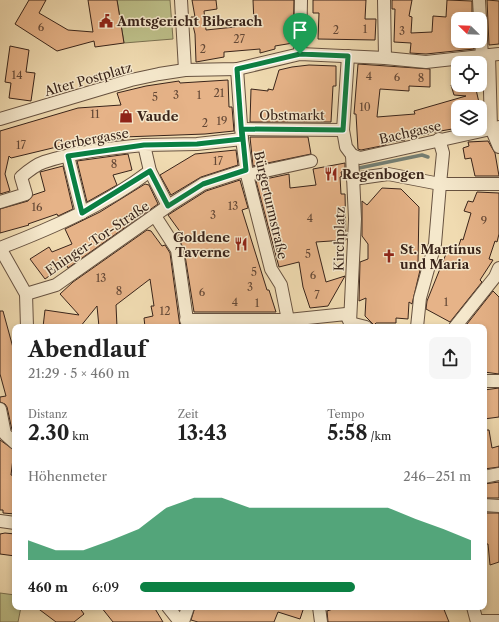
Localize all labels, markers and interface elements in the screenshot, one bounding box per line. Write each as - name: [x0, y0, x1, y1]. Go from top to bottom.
- north arrow: [451, 12, 487, 48]
- map controls: [451, 12, 487, 136]
- public building icon: Amtsgericht Biberach: [98, 13, 114, 29]
- place label: Amtsgericht Biberach: [116, 13, 262, 29]
- pin: [283, 13, 317, 54]
- icon: arrive: [289, 19, 311, 41]
- house number: 6: [38, 20, 45, 34]
- house number: 1: [363, 22, 368, 36]
- house number: 2: [333, 23, 339, 37]
- house number: 3: [399, 24, 405, 38]
- house number: 27: [233, 32, 245, 46]
- house number: 2: [200, 42, 206, 56]
- button: locate: [451, 56, 487, 92]
- street label: Alter Postplatz: [41, 59, 134, 99]
- house number: 14: [12, 68, 22, 82]
- house number: 4: [366, 69, 372, 83]
- house number: 6: [394, 70, 401, 84]
- house number: 8: [418, 71, 424, 85]
- house number: 21: [214, 86, 225, 100]
- house number: 3: [173, 88, 179, 102]
- house number: 1: [197, 88, 202, 102]
- house number: 5: [152, 90, 158, 104]
- house number: 10: [359, 100, 371, 114]
- button: layers: [451, 100, 487, 136]
- house number: 11: [90, 107, 100, 121]
- street label: Obstmarkt: [259, 107, 325, 123]
- shop icon: Vaude: [118, 108, 134, 124]
- place label: Vaude: [136, 108, 179, 124]
- house number: 19: [216, 114, 228, 128]
- house number: 2: [202, 116, 208, 130]
- street label: Bachgasse: [377, 117, 443, 147]
- street label: Gerbergasse: [52, 125, 130, 153]
- house number: 17: [16, 138, 27, 152]
- street label: Bürgerturmstraße: [251, 149, 291, 261]
- house number: 17: [213, 154, 224, 168]
- house number: 8: [111, 157, 117, 171]
- restaurant icon: Regenbogen: [323, 166, 339, 182]
- place label: Regenbogen: [342, 166, 425, 182]
- street label: Ehinger-Tor-Straße: [42, 197, 152, 279]
- house number: 13: [228, 199, 238, 213]
- house number: 16: [31, 200, 43, 214]
- street label: Kirchplatz: [330, 206, 348, 271]
- house number: 3: [210, 208, 216, 222]
- house number: 4: [307, 211, 313, 225]
- house number: 9: [481, 214, 487, 228]
- place label: Goldene Taverne: [173, 229, 230, 260]
- restaurant icon: Goldene Taverne: [233, 236, 249, 252]
- place label: St. Martinus und Maria: [400, 241, 481, 272]
- house number: 5: [305, 247, 311, 261]
- church icon: St. Martinus und Maria: [381, 248, 397, 264]
- house number: 5: [251, 265, 257, 279]
- house number: 6: [310, 268, 317, 282]
- house number: 13: [96, 271, 106, 285]
- house number: 3: [247, 280, 253, 294]
- house number: 8: [116, 284, 122, 298]
- house number: 6: [199, 285, 206, 299]
- house number: 7: [314, 288, 320, 302]
- house number: 4: [232, 295, 238, 309]
- house number: 1: [444, 295, 449, 309]
- house number: 1: [255, 296, 260, 310]
- house number: 12: [160, 304, 170, 318]
- text: Abendlauf: [28, 336, 146, 363]
- button: share: [429, 337, 471, 379]
- text: 21:29 · 5 × 460 m: [28, 365, 130, 381]
- text: Distanz: [28, 407, 67, 421]
- text: Zeit: [178, 407, 199, 421]
- text: Tempo: [327, 407, 364, 421]
- text: 2.30: [28, 421, 69, 445]
- text: 13:43: [178, 421, 227, 445]
- text: 5:58: [327, 421, 368, 445]
- text: km: [69, 429, 89, 443]
- text: /km: [368, 429, 391, 443]
- text: Höhenmeter: [28, 468, 107, 484]
- text: 246–251 m: [403, 468, 471, 484]
- text: 460 m: [28, 579, 68, 595]
- text: 6:09: [92, 579, 119, 595]

